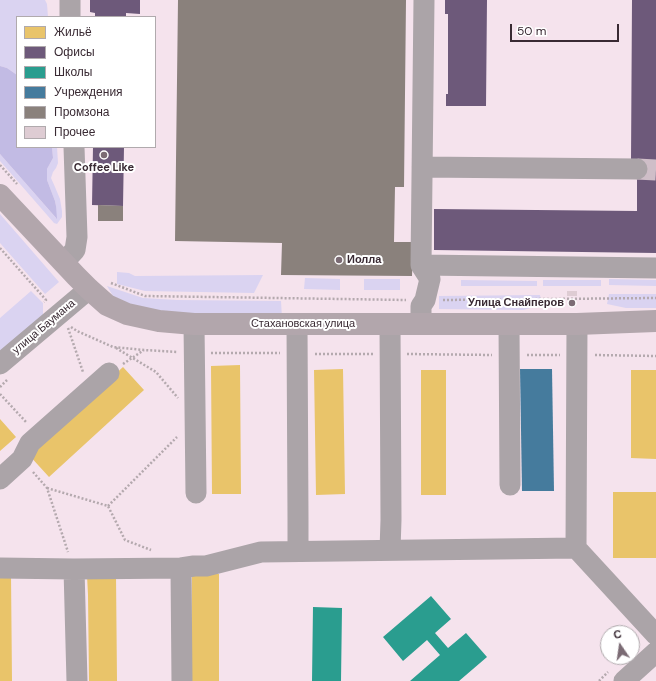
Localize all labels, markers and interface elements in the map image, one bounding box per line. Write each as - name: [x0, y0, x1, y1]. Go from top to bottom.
- legend: [16, 16, 156, 148]
- scale bar: [512, 16, 621, 42]
- text: 50 m: [517, 23, 546, 39]
- text: Жильё: [54, 24, 92, 40]
- text: Офисы: [54, 44, 95, 60]
- text: Школы: [54, 64, 92, 80]
- text: Учреждения: [54, 84, 123, 100]
- text: Промзона: [54, 104, 109, 120]
- text: Прочее: [54, 124, 95, 140]
- marker: Coffee Like: [99, 150, 109, 160]
- place label: Coffee Like: [74, 161, 134, 175]
- place label: Иолла: [347, 253, 381, 267]
- marker: Иолла: [334, 255, 344, 265]
- place label: Улица Снайперов: [468, 296, 564, 310]
- street label: улица Баумана: [10, 297, 78, 357]
- marker: Улица Снайперов: [567, 298, 577, 308]
- street label: Стахановская улица: [251, 317, 355, 331]
- north arrow: [600, 625, 640, 665]
- text: С: [612, 627, 623, 642]

